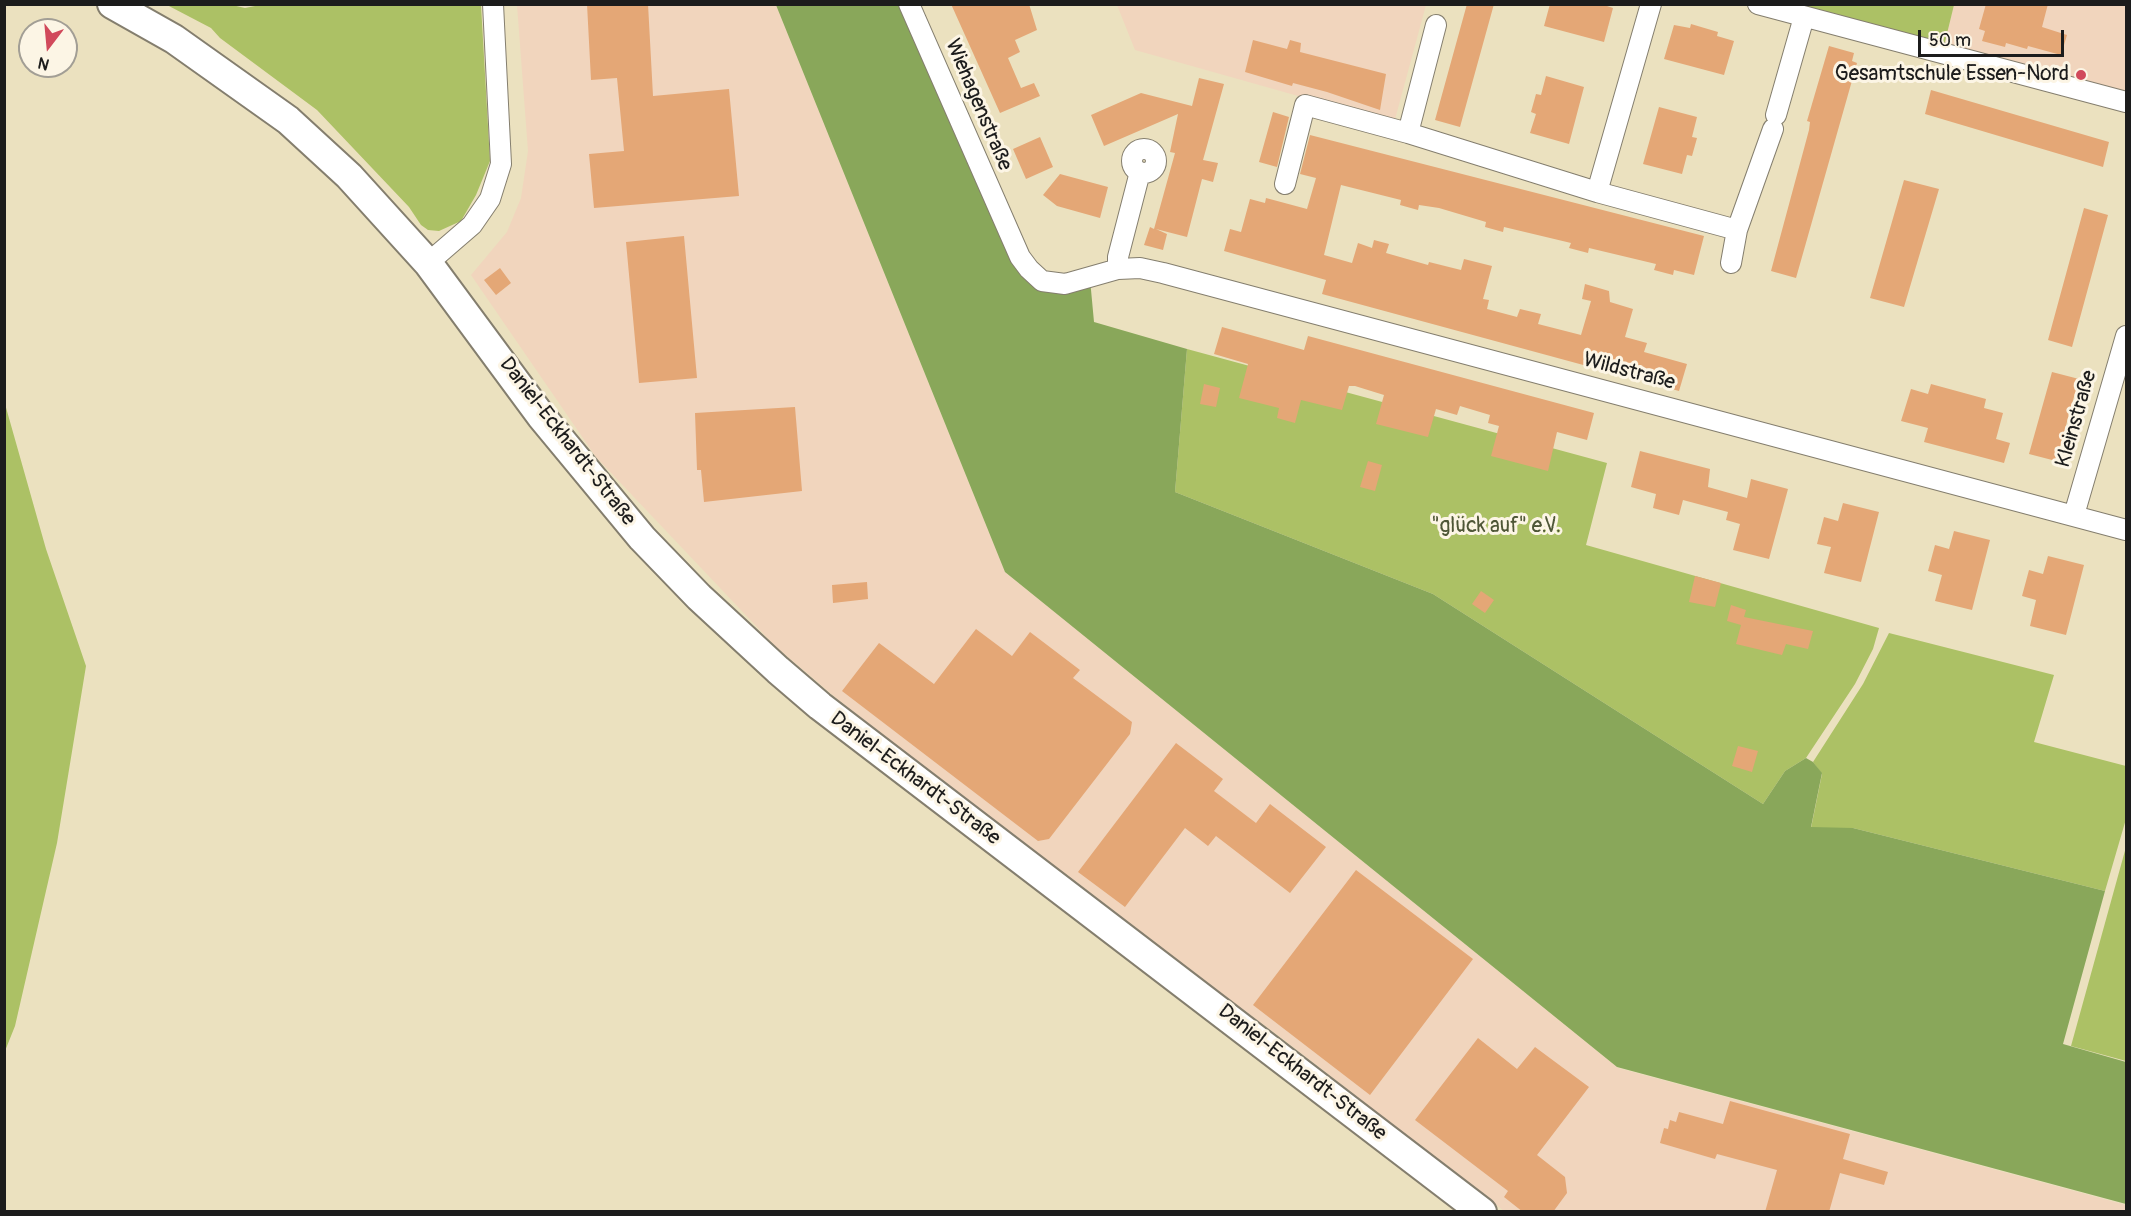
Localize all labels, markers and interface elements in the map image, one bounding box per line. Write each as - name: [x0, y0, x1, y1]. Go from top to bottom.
- north arrow: [18, 18, 78, 78]
- scale bar: [1921, 18, 2066, 56]
- text: 50 m: [1929, 29, 1971, 52]
- street label: Wiehagenstraße: [939, 35, 1017, 175]
- text: N: [36, 52, 52, 74]
- place label: Gesamtschule Essen-Nord: [1835, 62, 2069, 88]
- marker: Gesamtschule Essen-Nord: [2074, 68, 2088, 82]
- street label: Wildstraße: [1580, 348, 1678, 396]
- street label: Daniel-Eckhardt-Straße: [493, 353, 641, 531]
- street label: Kleinstraße: [2051, 368, 2103, 470]
- park label: "glück auf" e.V.: [1431, 514, 1561, 540]
- street label: Daniel-Eckhardt-Straße: [825, 707, 1005, 851]
- street label: Daniel-Eckhardt-Straße: [1213, 999, 1391, 1147]

